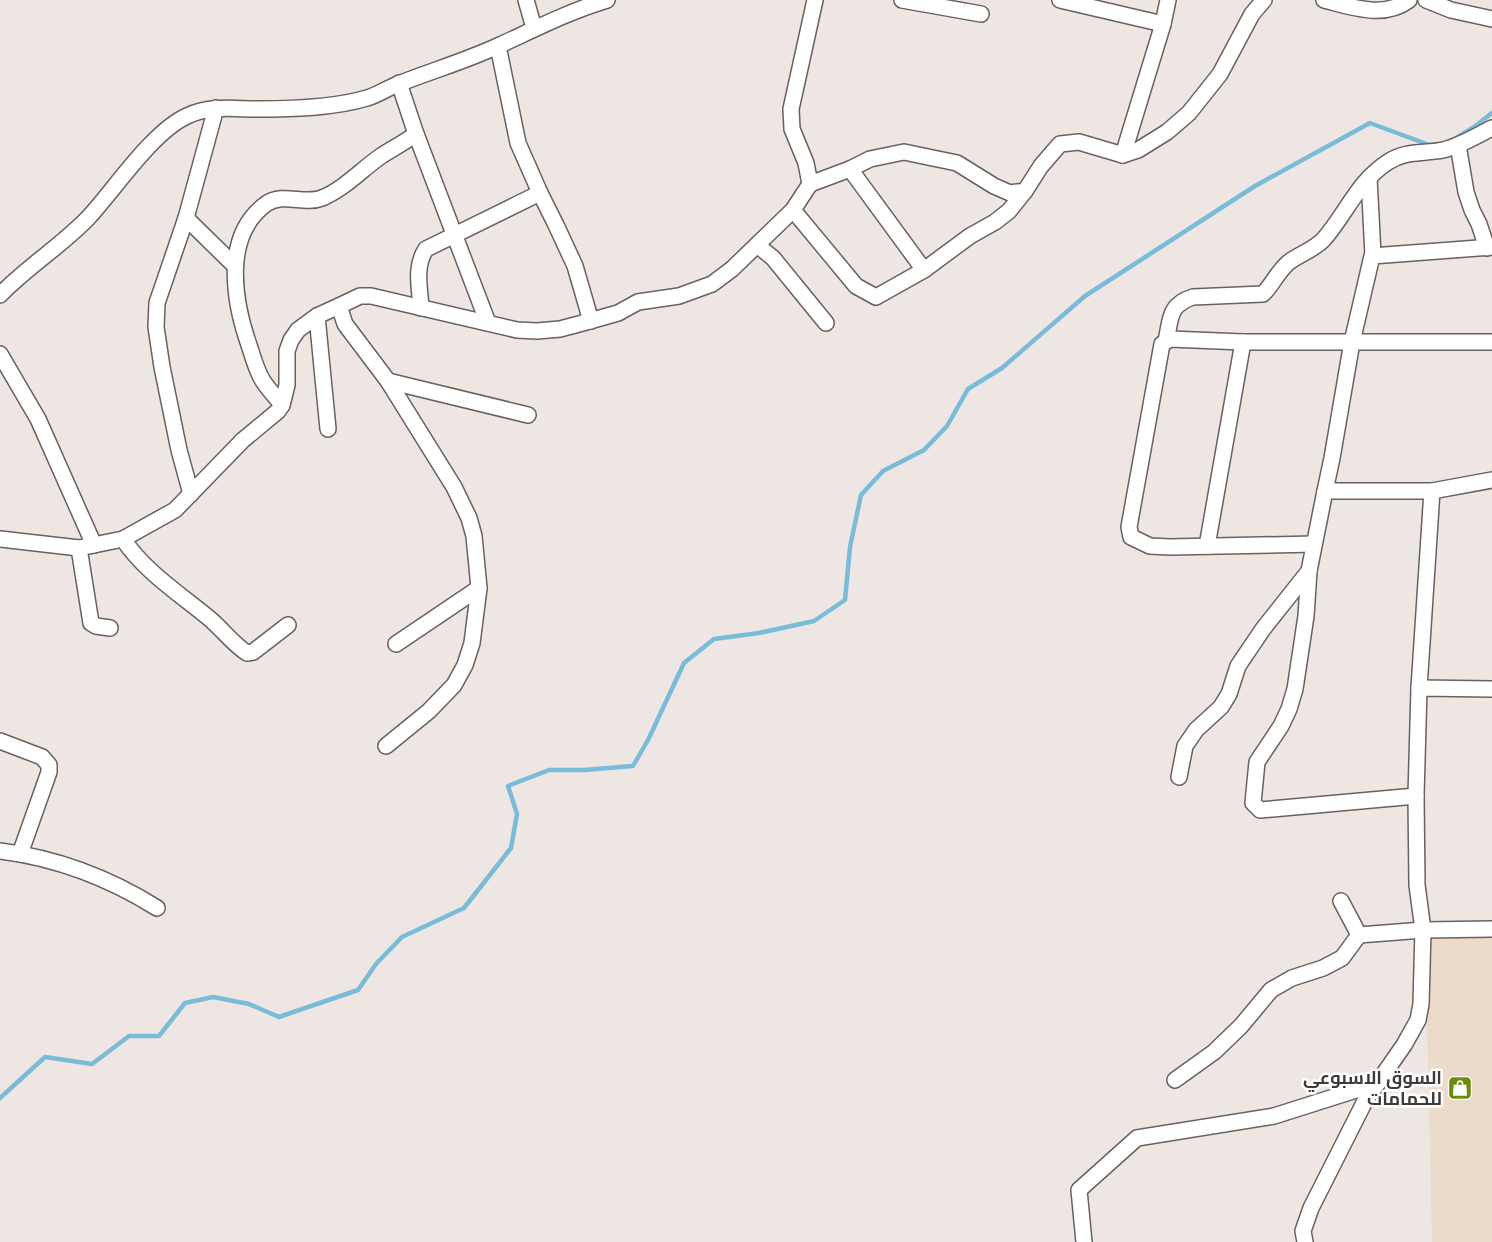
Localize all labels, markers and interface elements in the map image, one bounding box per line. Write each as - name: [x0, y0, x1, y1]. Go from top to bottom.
- place label: السوق الاسبوعي للحمامات: [1303, 1065, 1442, 1111]
- shop icon: السوق الاسبوعي للحمامات: [1447, 1075, 1473, 1101]

